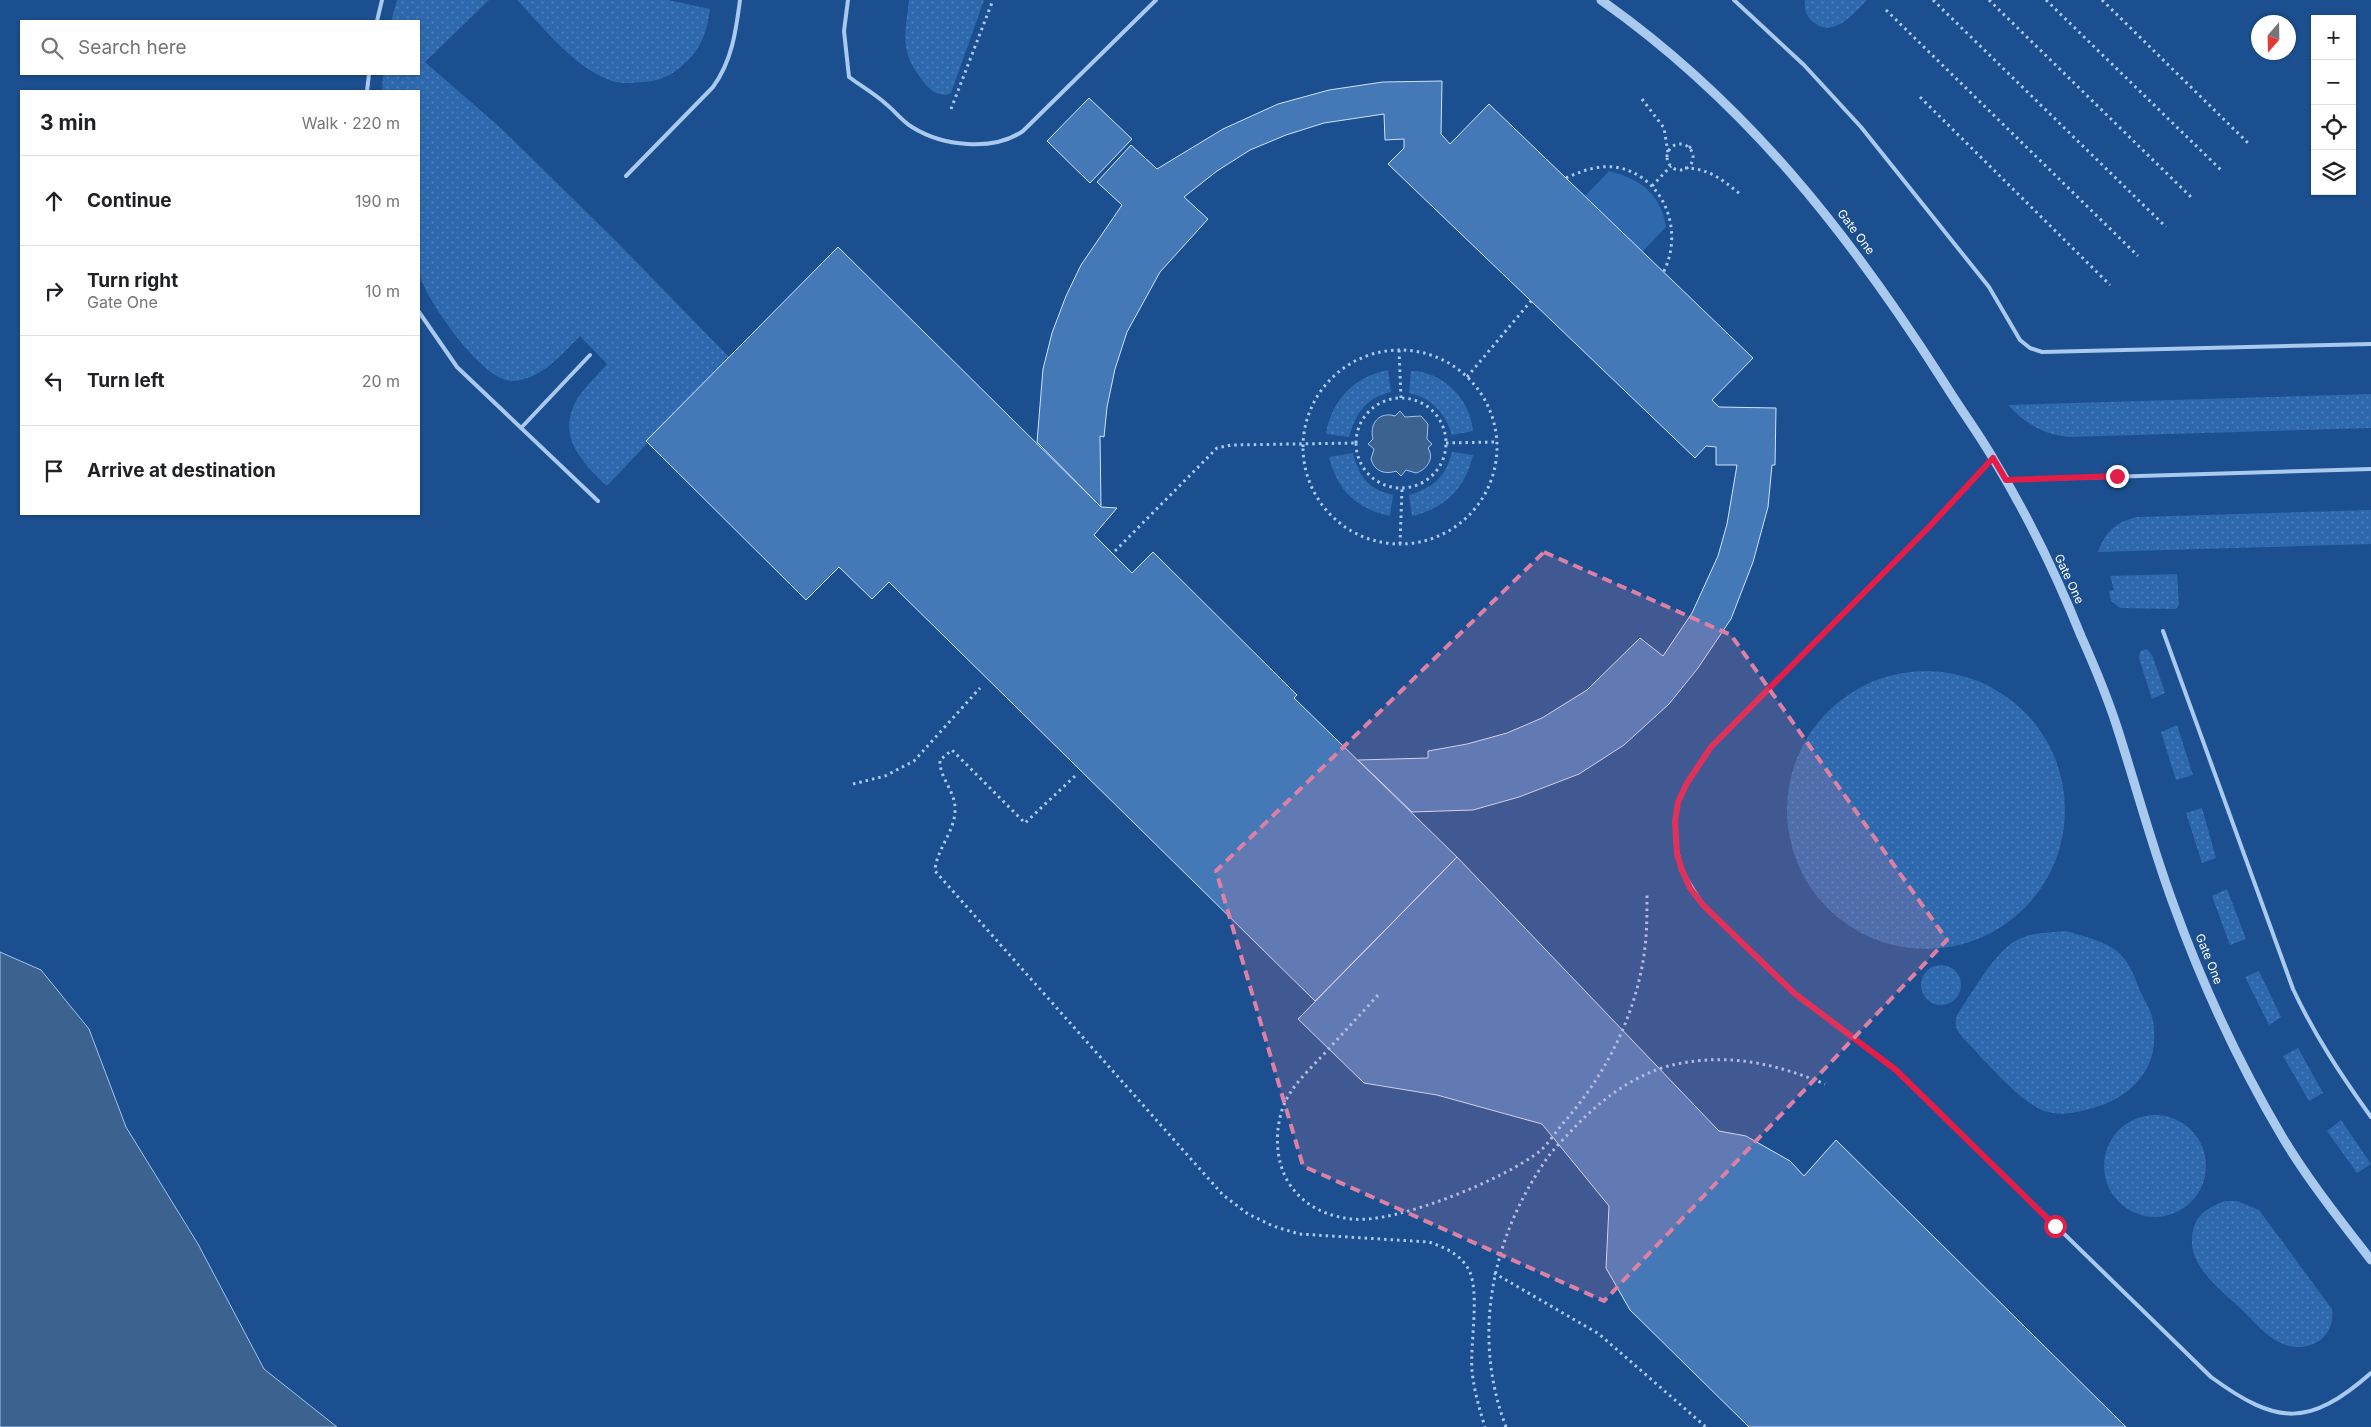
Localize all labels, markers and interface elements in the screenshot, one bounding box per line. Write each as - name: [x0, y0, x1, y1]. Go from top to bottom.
- north arrow: [2251, 15, 2296, 60]
- map controls: [2311, 15, 2356, 195]
- button: +: [2311, 15, 2356, 60]
- search box: [20, 20, 420, 75]
- icon: search: [38, 34, 66, 62]
- text: Search here: [78, 36, 187, 59]
- button: −: [2311, 60, 2356, 105]
- button: locate: [2311, 105, 2356, 150]
- text: 3 min: [40, 110, 96, 135]
- text: Walk · 220 m: [302, 113, 400, 133]
- button: layers: [2311, 150, 2356, 195]
- icon: ahead: [40, 187, 68, 215]
- text: Continue: [87, 189, 172, 212]
- text: 190 m: [355, 191, 400, 211]
- street label: Gate One: [1834, 206, 1878, 257]
- text: Turn right: [87, 269, 178, 292]
- icon: right: [40, 277, 68, 305]
- text: 10 m: [365, 281, 400, 301]
- text: Gate One: [87, 292, 158, 312]
- icon: left: [40, 367, 68, 395]
- text: Turn left: [87, 369, 165, 392]
- text: 20 m: [362, 371, 400, 391]
- icon: arrive: [40, 457, 68, 485]
- text: Arrive at destination: [87, 459, 276, 482]
- route end: [2106, 465, 2129, 488]
- street label: Gate One: [2051, 552, 2087, 606]
- street label: Gate One: [2193, 931, 2226, 986]
- route start: [2044, 1215, 2067, 1238]

